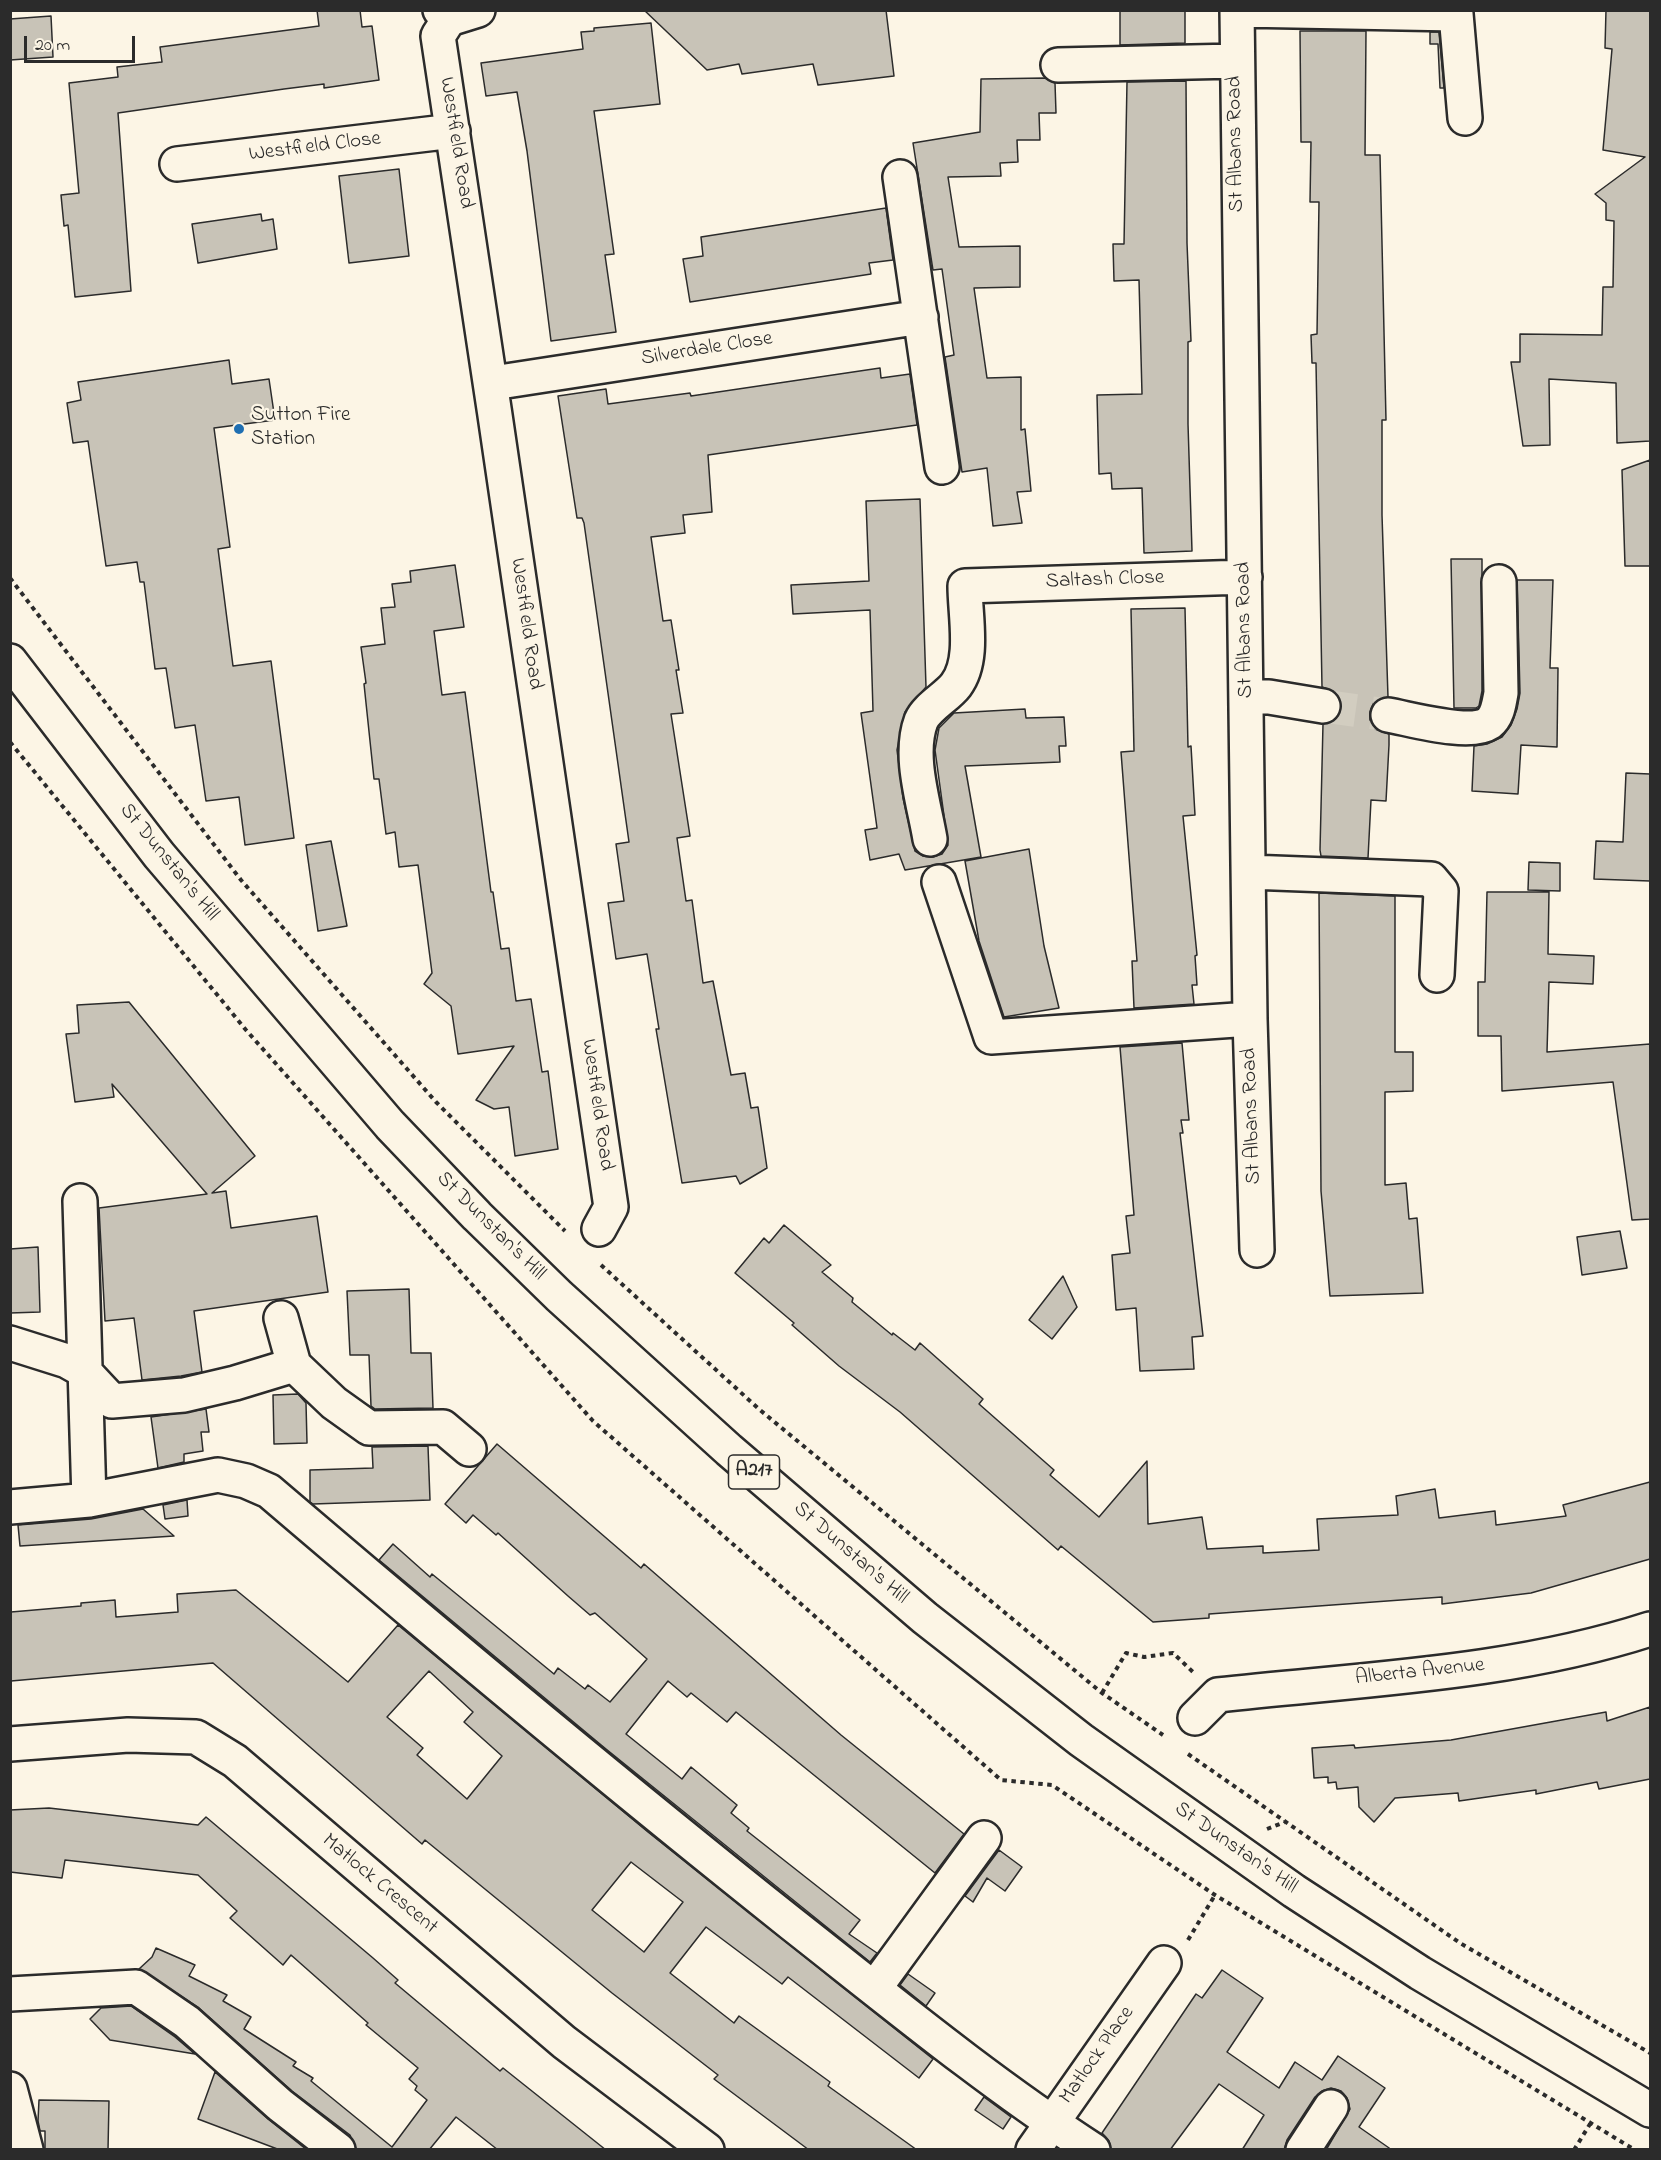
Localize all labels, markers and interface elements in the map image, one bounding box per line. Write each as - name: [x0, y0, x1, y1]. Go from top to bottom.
- scale bar: [27, 24, 138, 62]
- text: 20 m: [35, 33, 70, 59]
- street label: St Albans Road: [1223, 75, 1251, 213]
- street label: Westfield Road: [432, 76, 478, 210]
- street label: Westfield Close: [247, 127, 383, 169]
- street label: Silverdale Close: [639, 327, 775, 373]
- place label: Sutton Fire Station: [251, 404, 350, 454]
- marker: Sutton Fire Station: [232, 422, 246, 436]
- street label: Westfield Road: [503, 557, 547, 691]
- street label: St Albans Road: [1232, 561, 1260, 699]
- street label: Saltash Close: [1045, 566, 1165, 596]
- street label: St Dunstan's Hill: [113, 799, 223, 927]
- street label: Westfield Road: [574, 1038, 618, 1172]
- street label: St Albans Road: [1238, 1047, 1268, 1185]
- street label: St Dunstan's Hill: [430, 1167, 550, 1287]
- road number: A217: [728, 1455, 780, 1489]
- street label: St Dunstan's Hill: [787, 1497, 913, 1611]
- street label: Alberta Avenue: [1354, 1654, 1486, 1692]
- street label: St Dunstan's Hill: [1169, 1797, 1301, 1901]
- street label: Matlock Crescent: [316, 1829, 442, 1941]
- street label: Matlock Place: [1055, 2002, 1141, 2110]

